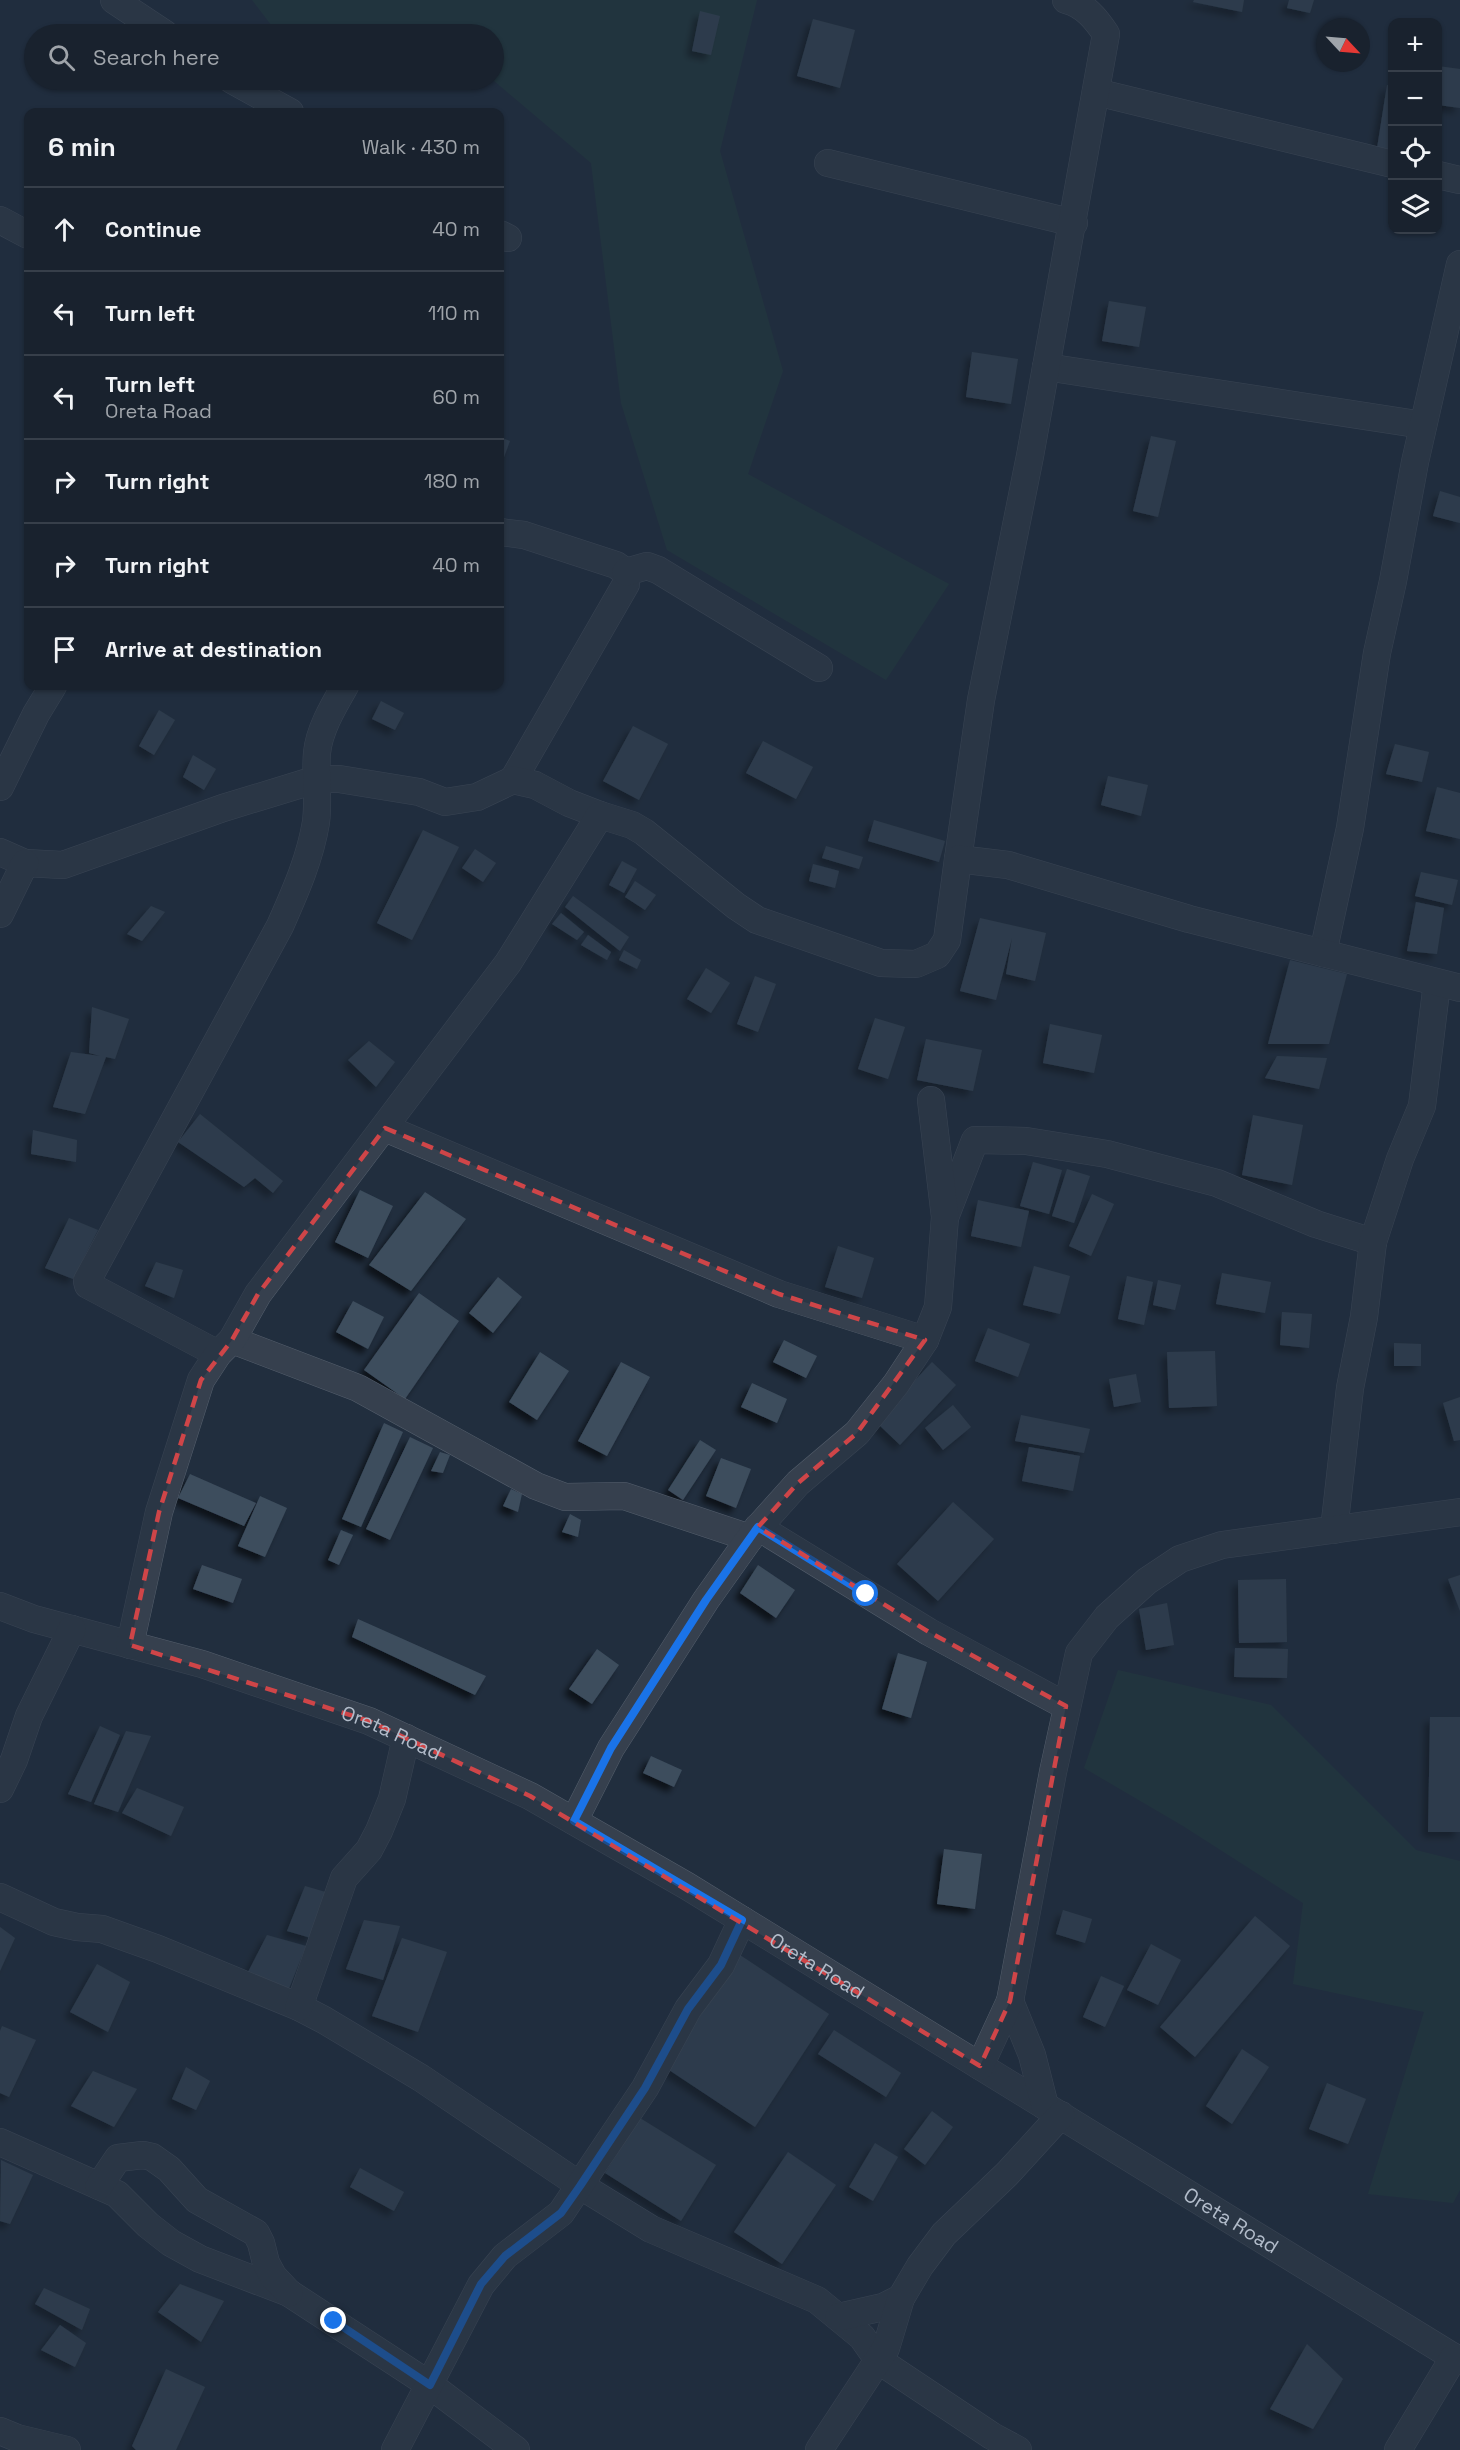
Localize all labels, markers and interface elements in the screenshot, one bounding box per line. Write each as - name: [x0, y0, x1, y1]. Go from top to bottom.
- north arrow: [1316, 18, 1370, 72]
- map controls: [1388, 18, 1442, 234]
- button: +: [1388, 18, 1442, 72]
- search box: [24, 24, 504, 90]
- icon: search: [45, 41, 78, 74]
- text: Search here: [93, 43, 220, 71]
- button: −: [1388, 72, 1442, 126]
- button: locate: [1388, 126, 1442, 180]
- text: 6 min: [48, 130, 116, 164]
- text: Walk · 430 m: [362, 134, 480, 160]
- button: layers: [1388, 180, 1442, 234]
- icon: ahead: [48, 213, 81, 246]
- text: Continue: [105, 215, 201, 243]
- text: 40 m: [432, 216, 480, 242]
- icon: left: [48, 297, 81, 330]
- text: Turn left: [105, 299, 195, 327]
- text: 110 m: [428, 300, 480, 326]
- text: Turn left: [105, 370, 195, 398]
- icon: left: [48, 381, 81, 414]
- text: 60 m: [433, 384, 480, 410]
- text: Oreta Road: [105, 398, 212, 424]
- icon: right: [48, 465, 81, 498]
- text: Turn right: [105, 467, 210, 495]
- text: 180 m: [424, 468, 480, 494]
- icon: right: [48, 549, 81, 582]
- text: Turn right: [105, 551, 210, 579]
- text: 40 m: [432, 552, 480, 578]
- icon: arrive: [48, 633, 81, 666]
- text: Arrive at destination: [105, 635, 322, 663]
- route start: [852, 1580, 878, 1606]
- street label: Oreta Road: [338, 1700, 446, 1766]
- street label: Oreta Road: [765, 1927, 869, 2005]
- street label: Oreta Road: [1179, 2181, 1283, 2259]
- route end: [320, 2307, 346, 2333]

